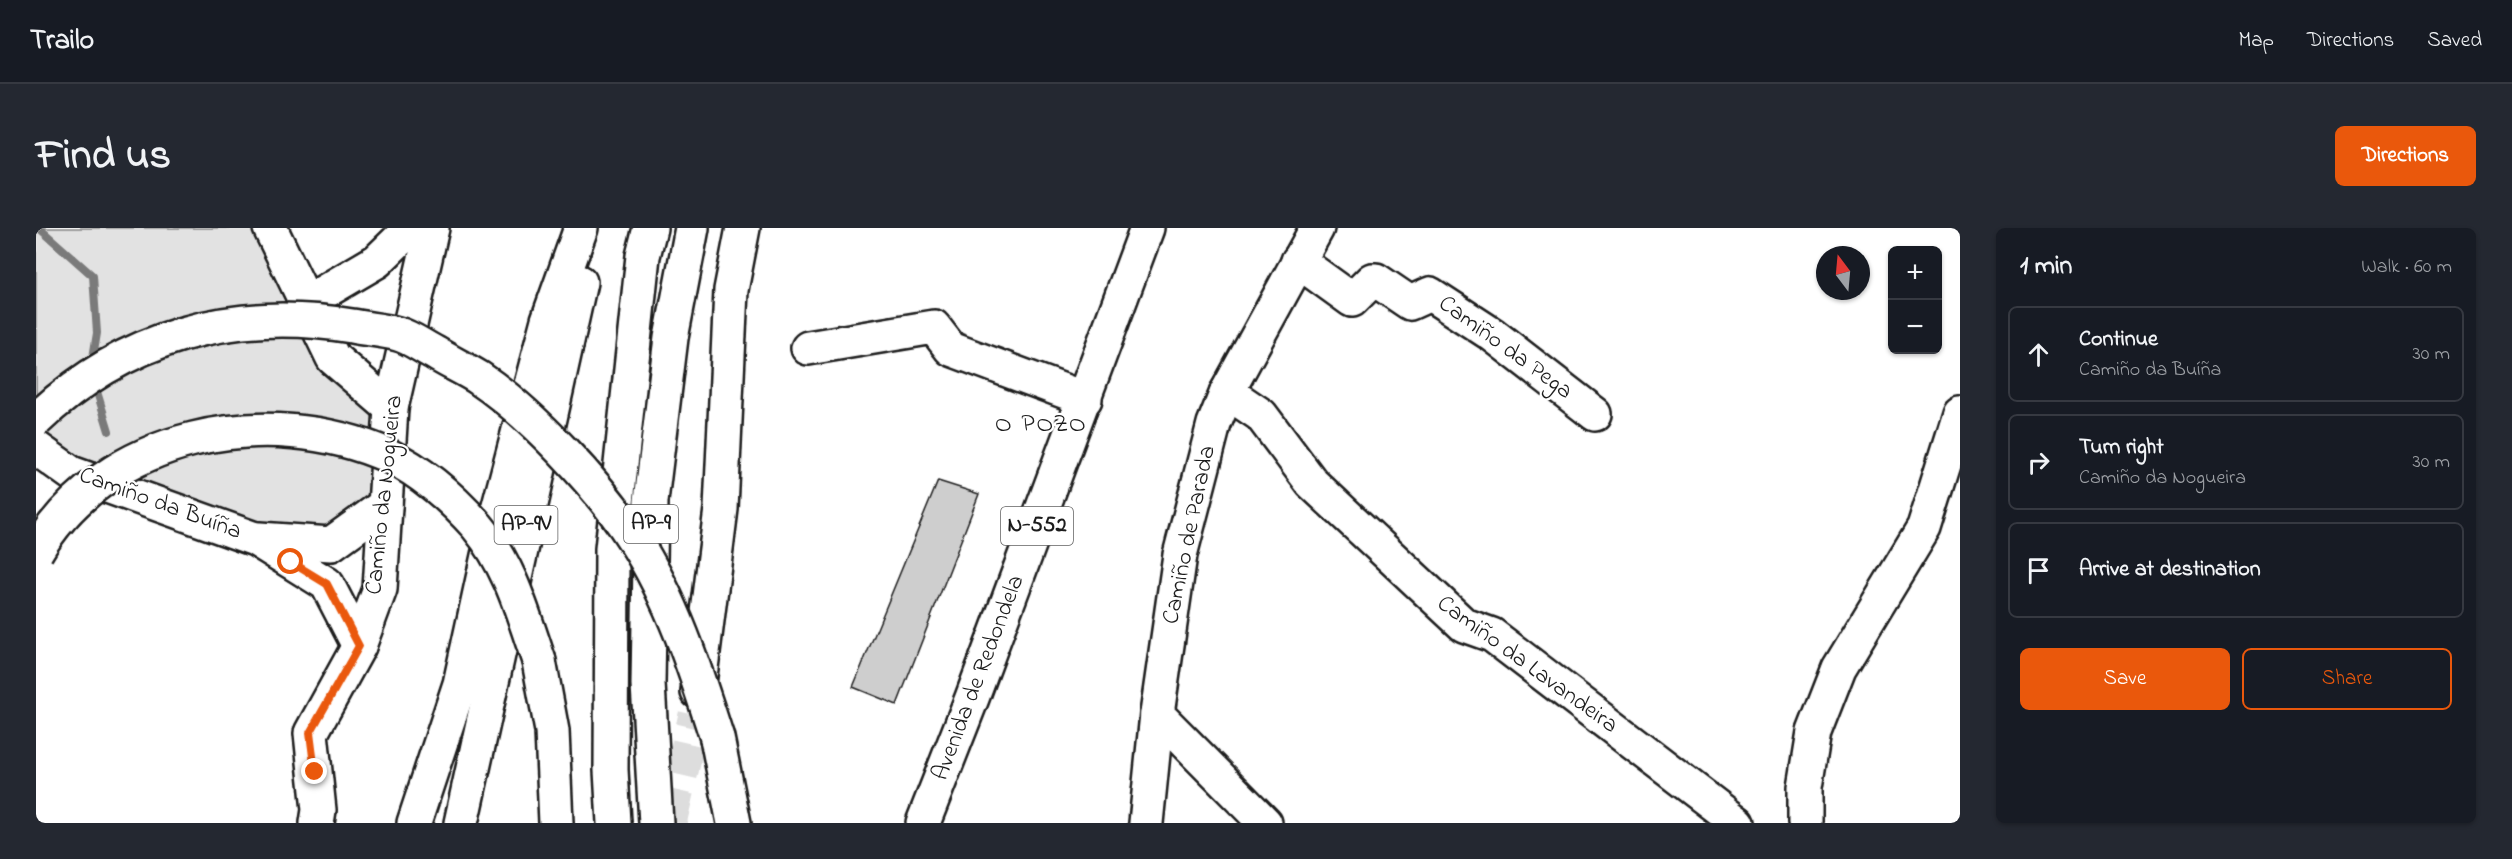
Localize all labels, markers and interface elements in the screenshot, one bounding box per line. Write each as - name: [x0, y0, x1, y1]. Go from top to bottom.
- text: Trailo: [30, 21, 94, 62]
- text: Map: [2238, 26, 2274, 56]
- text: Directions: [2307, 26, 2394, 56]
- text: Saved: [2427, 26, 2482, 56]
- text: Find us: [36, 126, 171, 187]
- button: Directions: [2335, 126, 2476, 186]
- north arrow: [1816, 246, 1870, 300]
- map controls: [1888, 246, 1942, 354]
- button: +: [1888, 246, 1942, 300]
- text: 1 min: [2020, 248, 2072, 286]
- text: Walk · 60 m: [2361, 253, 2452, 282]
- street label: Camiño da Pega: [1430, 287, 1580, 409]
- button: −: [1888, 300, 1942, 354]
- text: Continue: [2079, 324, 2158, 356]
- icon: ahead: [2022, 338, 2055, 371]
- text: 30 m: [2413, 340, 2450, 369]
- text: Camiño da Buíña: [2079, 356, 2221, 385]
- street label: Camiño da Nogueira: [357, 393, 413, 597]
- district label: O POZO: [995, 406, 1087, 444]
- text: Turn right: [2079, 432, 2164, 464]
- street label: Camiño de Parada: [1154, 442, 1226, 628]
- icon: right: [2022, 446, 2055, 479]
- text: 30 m: [2413, 448, 2450, 477]
- street label: Camiño da Buíña: [74, 458, 246, 550]
- text: Camiño da Nogueira: [2079, 464, 2246, 493]
- road number: AP-9: [624, 505, 678, 543]
- road number: AP-9V: [494, 506, 558, 544]
- road number: N-552: [1001, 507, 1073, 545]
- route start: [277, 548, 303, 574]
- icon: arrive: [2022, 554, 2055, 587]
- text: Arrive at destination: [2079, 554, 2261, 586]
- street label: Avenida de Redondela: [924, 570, 1034, 786]
- street label: Camiño da Lavandeira: [1429, 587, 1625, 743]
- button: Save: [2020, 648, 2230, 710]
- button: Share: [2242, 648, 2452, 710]
- route end: [301, 758, 327, 784]

